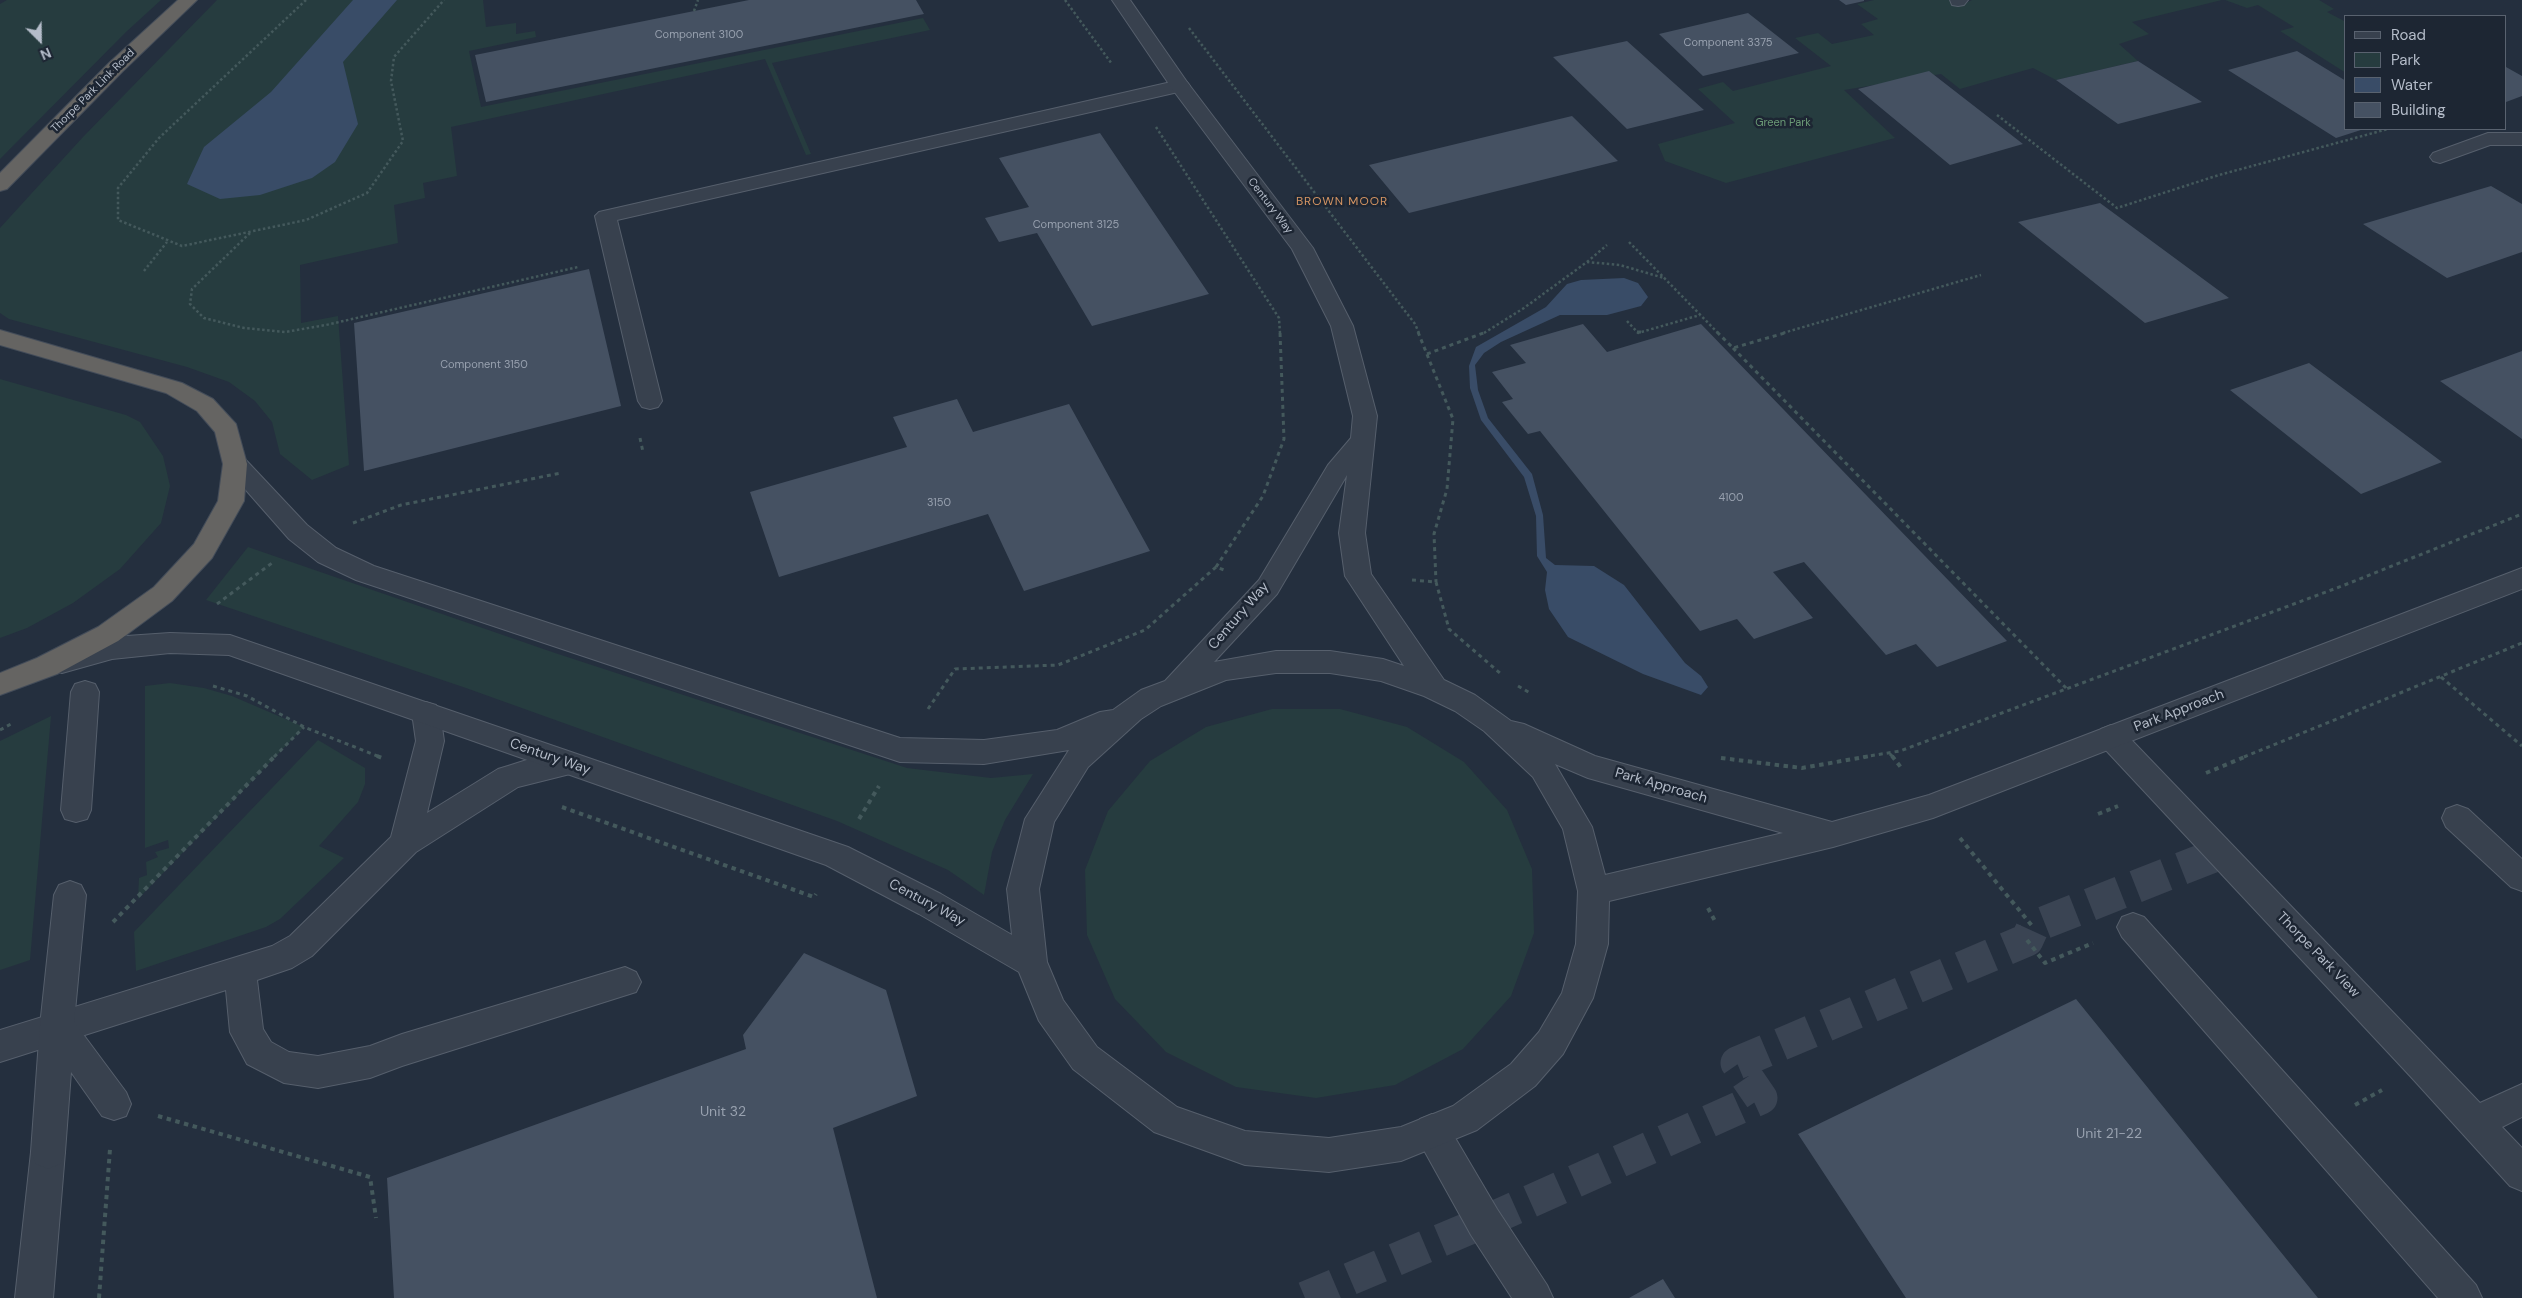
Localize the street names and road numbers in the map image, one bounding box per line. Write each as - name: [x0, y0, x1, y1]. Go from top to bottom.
- street label: Thorpe Park Link Road: [49, 47, 137, 135]
- street label: Century Way: [1245, 176, 1295, 236]
- street label: Century Way: [1205, 579, 1273, 653]
- street label: Park Approach: [2132, 686, 2226, 736]
- street label: Century Way: [507, 735, 593, 779]
- street label: Park Approach: [1613, 765, 1709, 807]
- street label: Century Way: [886, 876, 968, 930]
- street label: Thorpe Park View: [2273, 909, 2363, 1001]

